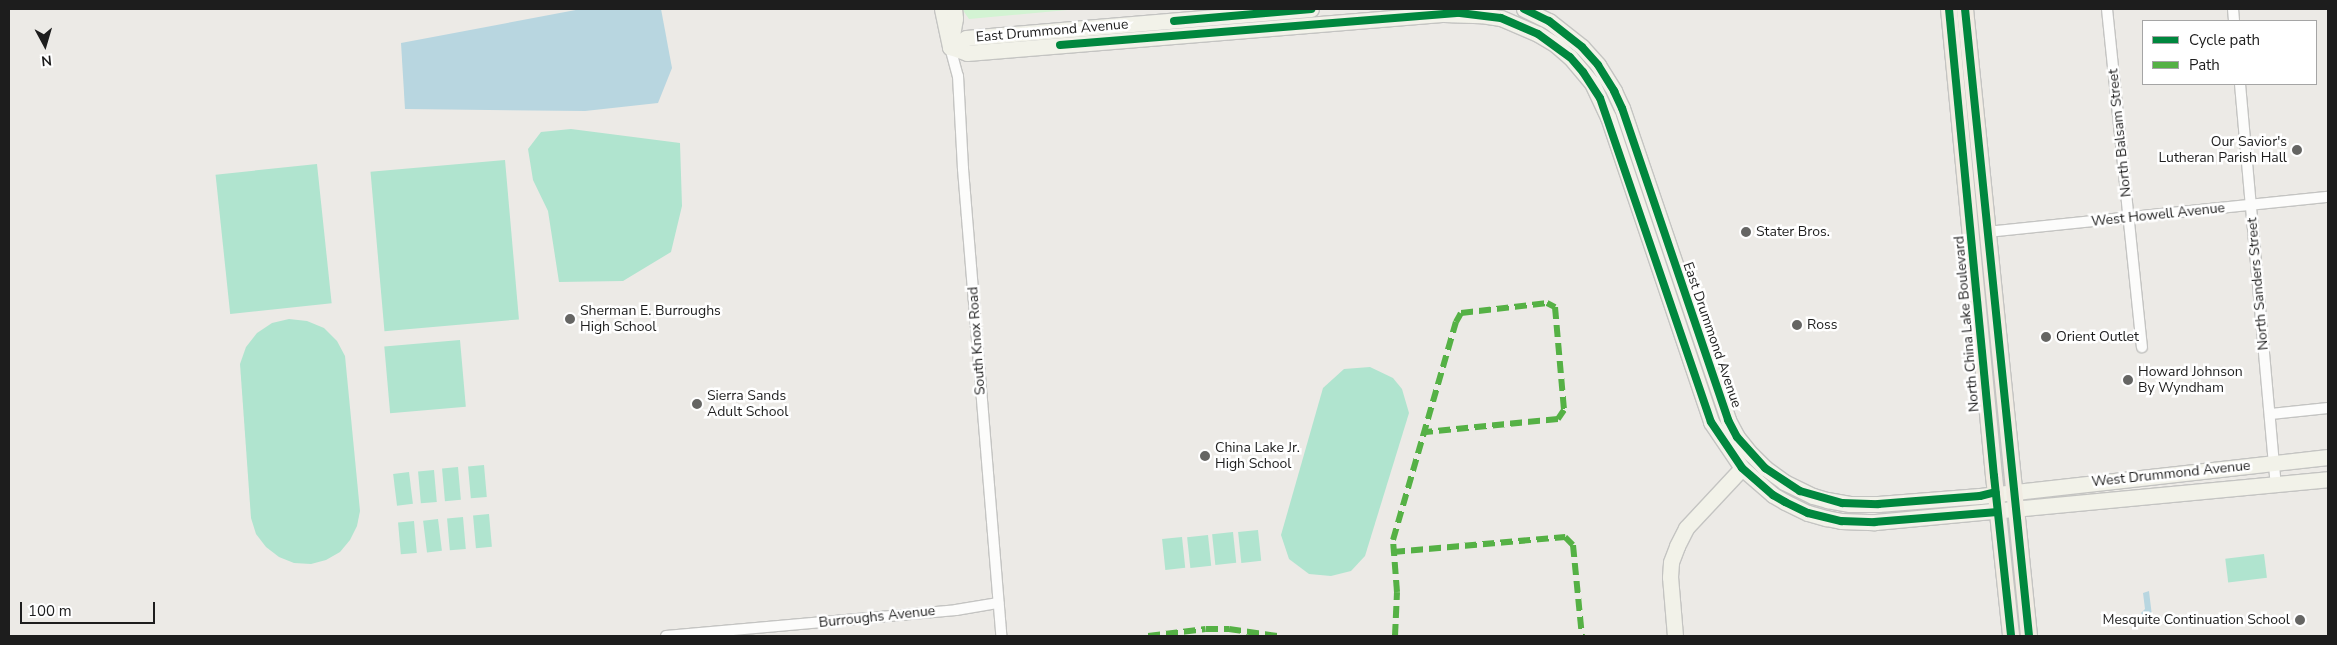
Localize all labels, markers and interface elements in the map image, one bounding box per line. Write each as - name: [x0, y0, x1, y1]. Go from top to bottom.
- street label: East Drummond Avenue: [975, 16, 1129, 46]
- north arrow: [20, 20, 70, 70]
- legend: [2142, 20, 2317, 85]
- text: Cycle path: [2189, 30, 2260, 50]
- text: N: [40, 50, 53, 70]
- text: Path: [2189, 55, 2220, 75]
- street label: North Balsam Street: [2105, 68, 2135, 198]
- place label: Our Savior's Lutheran Parish Hall: [2159, 134, 2287, 166]
- marker: Our Savior's Lutheran Parish Hall: [2291, 144, 2303, 156]
- street label: West Howell Avenue: [2090, 200, 2226, 230]
- street label: North Sanders Street: [2244, 217, 2272, 351]
- place label: Stater Bros.: [1756, 224, 1830, 240]
- marker: Stater Bros.: [1740, 226, 1752, 238]
- street label: North China Lake Boulevard: [1951, 235, 1983, 413]
- street label: East Drummond Avenue: [1679, 260, 1745, 410]
- street label: South Knox Road: [965, 286, 989, 396]
- place label: Sherman E. Burroughs High School: [580, 303, 721, 336]
- marker: Sherman E. Burroughs High School: [564, 313, 576, 325]
- place label: Ross: [1807, 317, 1837, 333]
- marker: Ross: [1791, 319, 1803, 331]
- place label: Orient Outlet: [2056, 329, 2139, 345]
- marker: Orient Outlet: [2040, 331, 2052, 343]
- place label: Howard Johnson By Wyndham: [2138, 364, 2243, 397]
- marker: Howard Johnson By Wyndham: [2122, 374, 2134, 386]
- place label: Sierra Sands Adult School: [707, 388, 788, 421]
- marker: Sierra Sands Adult School: [691, 398, 703, 410]
- place label: China Lake Jr. High School: [1215, 440, 1300, 472]
- marker: China Lake Jr. High School: [1199, 450, 1211, 462]
- street label: West Drummond Avenue: [2091, 457, 2251, 491]
- scale bar: [22, 592, 158, 624]
- text: 100 m: [28, 601, 72, 621]
- street label: Burroughs Avenue: [818, 603, 936, 631]
- place label: Mesquite Continuation School: [2102, 612, 2290, 628]
- marker: Mesquite Continuation School: [2294, 614, 2306, 626]

